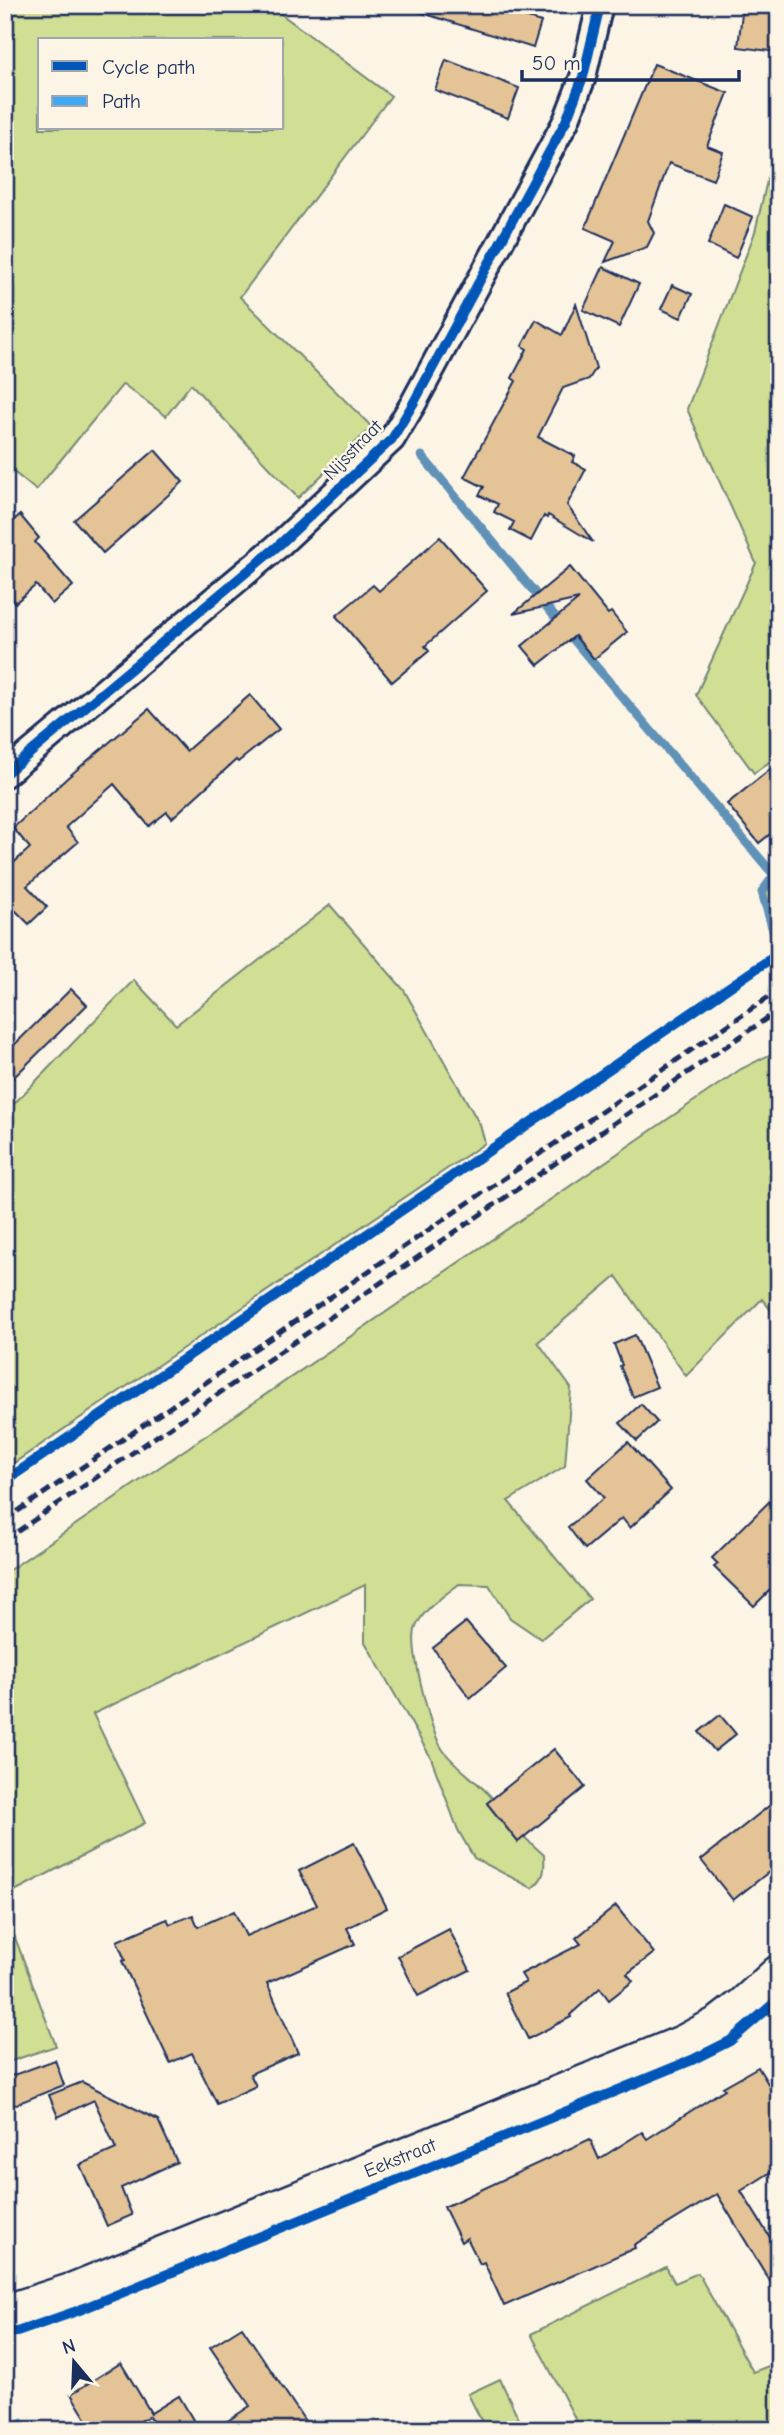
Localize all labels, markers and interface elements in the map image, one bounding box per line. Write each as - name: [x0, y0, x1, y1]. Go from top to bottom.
- legend: [38, 38, 284, 130]
- scale bar: [522, 38, 738, 82]
- text: 50 m: [532, 51, 581, 75]
- text: Cycle path: [102, 55, 195, 79]
- text: Path: [102, 89, 141, 113]
- street label: Nijsstraat: [319, 415, 387, 485]
- street label: Eekstraat: [361, 2133, 440, 2182]
- north arrow: [38, 2326, 108, 2396]
- text: N: [59, 2334, 78, 2359]

